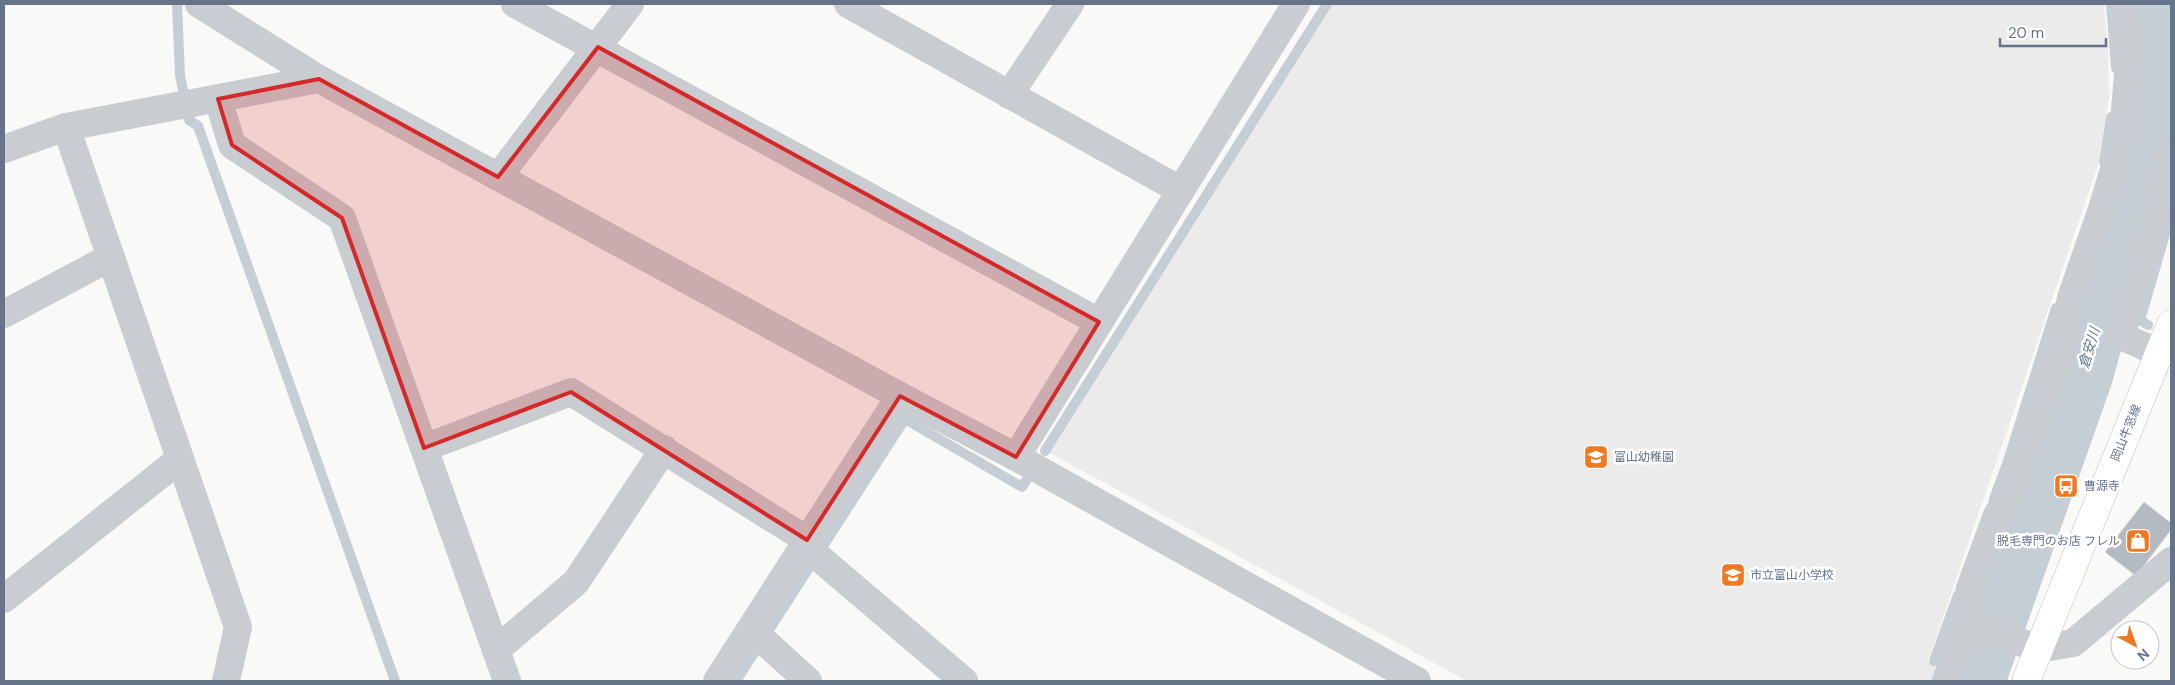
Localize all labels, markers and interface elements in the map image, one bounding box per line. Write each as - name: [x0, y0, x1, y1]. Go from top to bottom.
- scale bar: [2000, 15, 2106, 47]
- text: 20 m: [2008, 23, 2044, 43]
- water label: 倉安川: [2074, 323, 2104, 371]
- street label: 岡山牛窓線: [2107, 402, 2145, 464]
- school or university icon: 富山幼稚園: [1583, 444, 1609, 470]
- place label: 富山幼稚園: [1614, 449, 1674, 465]
- bus stop icon: 曹源寺: [2053, 473, 2079, 499]
- place label: 曹源寺: [2084, 478, 2120, 494]
- shop icon: 脱毛専門のお店 フレル: [2125, 528, 2151, 554]
- place label: 脱毛専門のお店 フレル: [1997, 533, 2120, 549]
- school or university icon: 市立富山小学校: [1720, 562, 1746, 588]
- place label: 市立富山小学校: [1750, 567, 1834, 583]
- north arrow: [2110, 620, 2160, 670]
- text: N: [2134, 645, 2153, 665]

